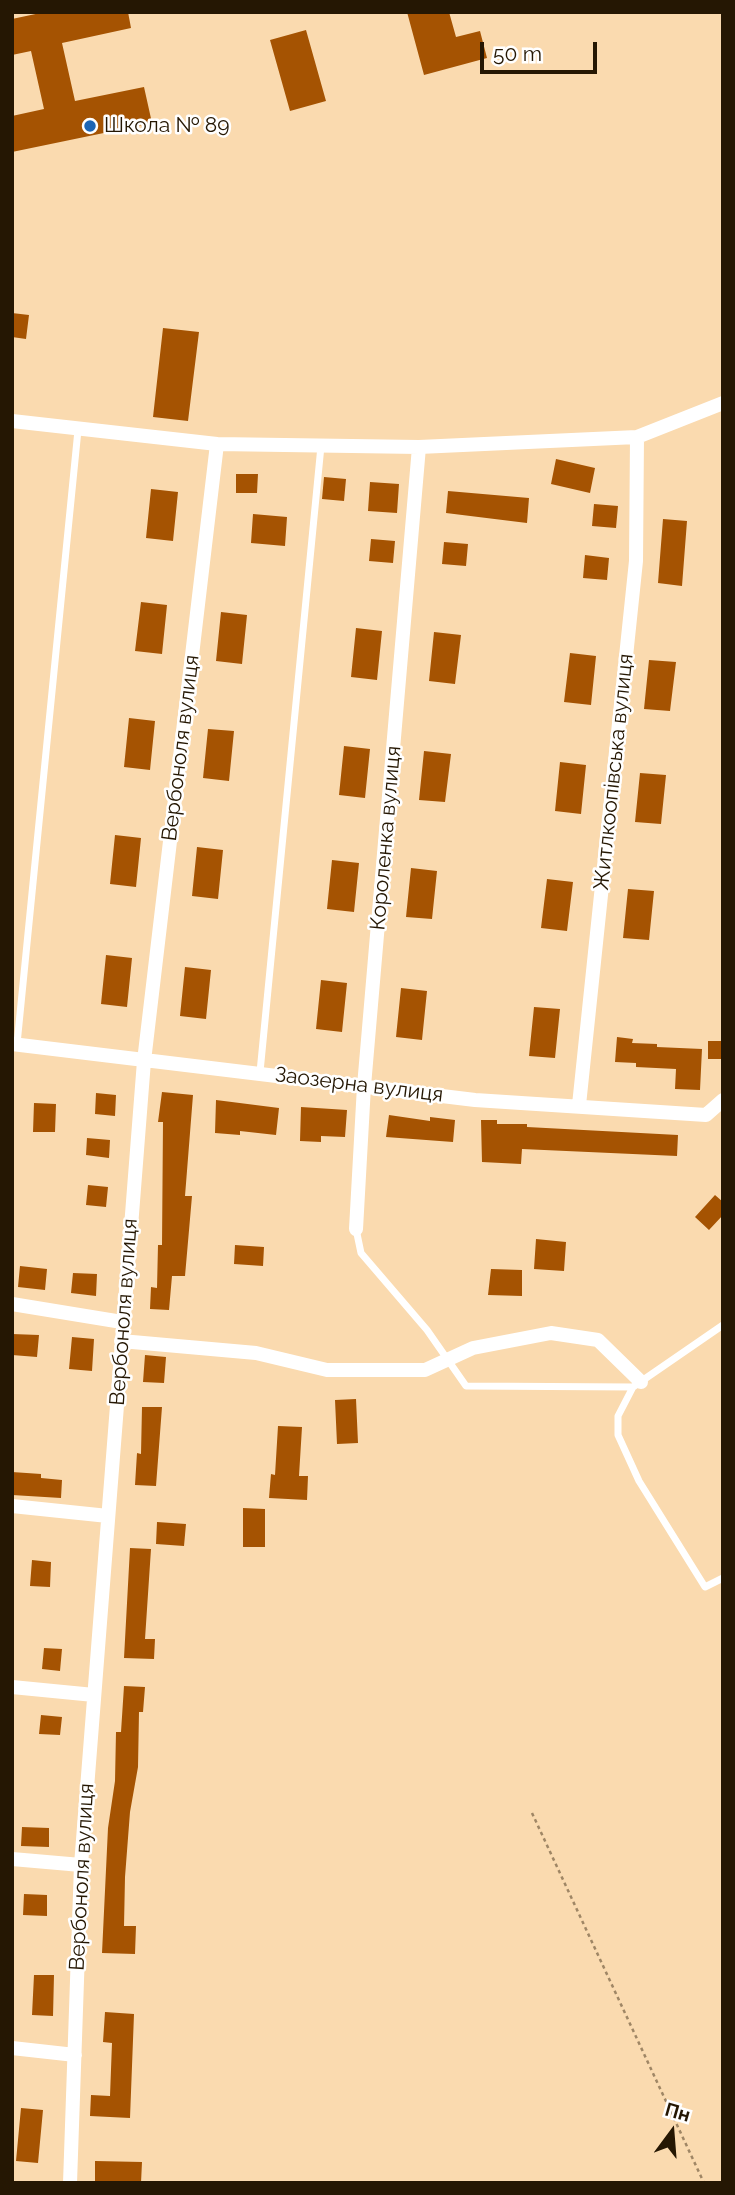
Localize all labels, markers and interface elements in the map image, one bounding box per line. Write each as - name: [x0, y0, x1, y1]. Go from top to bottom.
- scale bar: [483, 28, 600, 72]
- text: 50 m: [493, 41, 542, 66]
- place label: Школа № 89: [104, 113, 230, 139]
- marker: Школа № 89: [82, 118, 98, 134]
- street label: Житлкоопівська вулиця: [589, 652, 639, 892]
- street label: Вербоноля вулиця: [157, 653, 205, 843]
- street label: Короленка вулиця: [365, 745, 407, 931]
- street label: Заозерна вулиця: [273, 1062, 445, 1108]
- street label: Вербоноля вулиця: [105, 1218, 143, 1406]
- street label: Вербоноля вулиця: [65, 1783, 99, 1971]
- north arrow: [637, 2097, 707, 2167]
- text: Пн: [663, 2098, 693, 2126]

